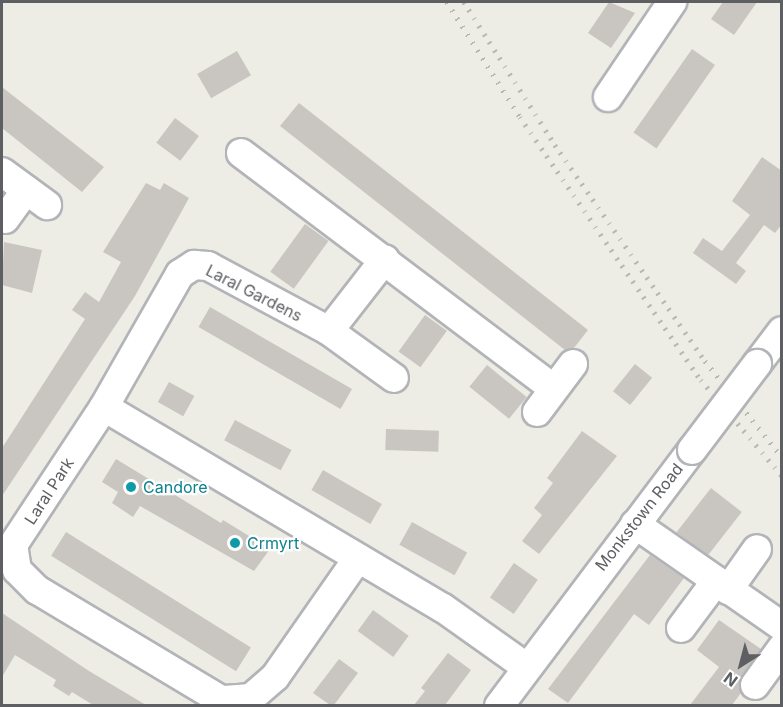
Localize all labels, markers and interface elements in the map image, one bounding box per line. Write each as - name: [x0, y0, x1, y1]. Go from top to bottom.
- street label: Laral Gardens: [203, 261, 305, 325]
- street label: Laral Park: [20, 454, 78, 528]
- street label: Monkstown Road: [591, 460, 687, 574]
- place label: Candore: [143, 477, 208, 497]
- marker: Candore: [124, 480, 138, 494]
- place label: Crmyrt: [247, 533, 299, 553]
- marker: Crmyrt: [228, 536, 242, 550]
- north arrow: [711, 635, 771, 695]
- text: N: [720, 668, 741, 691]

